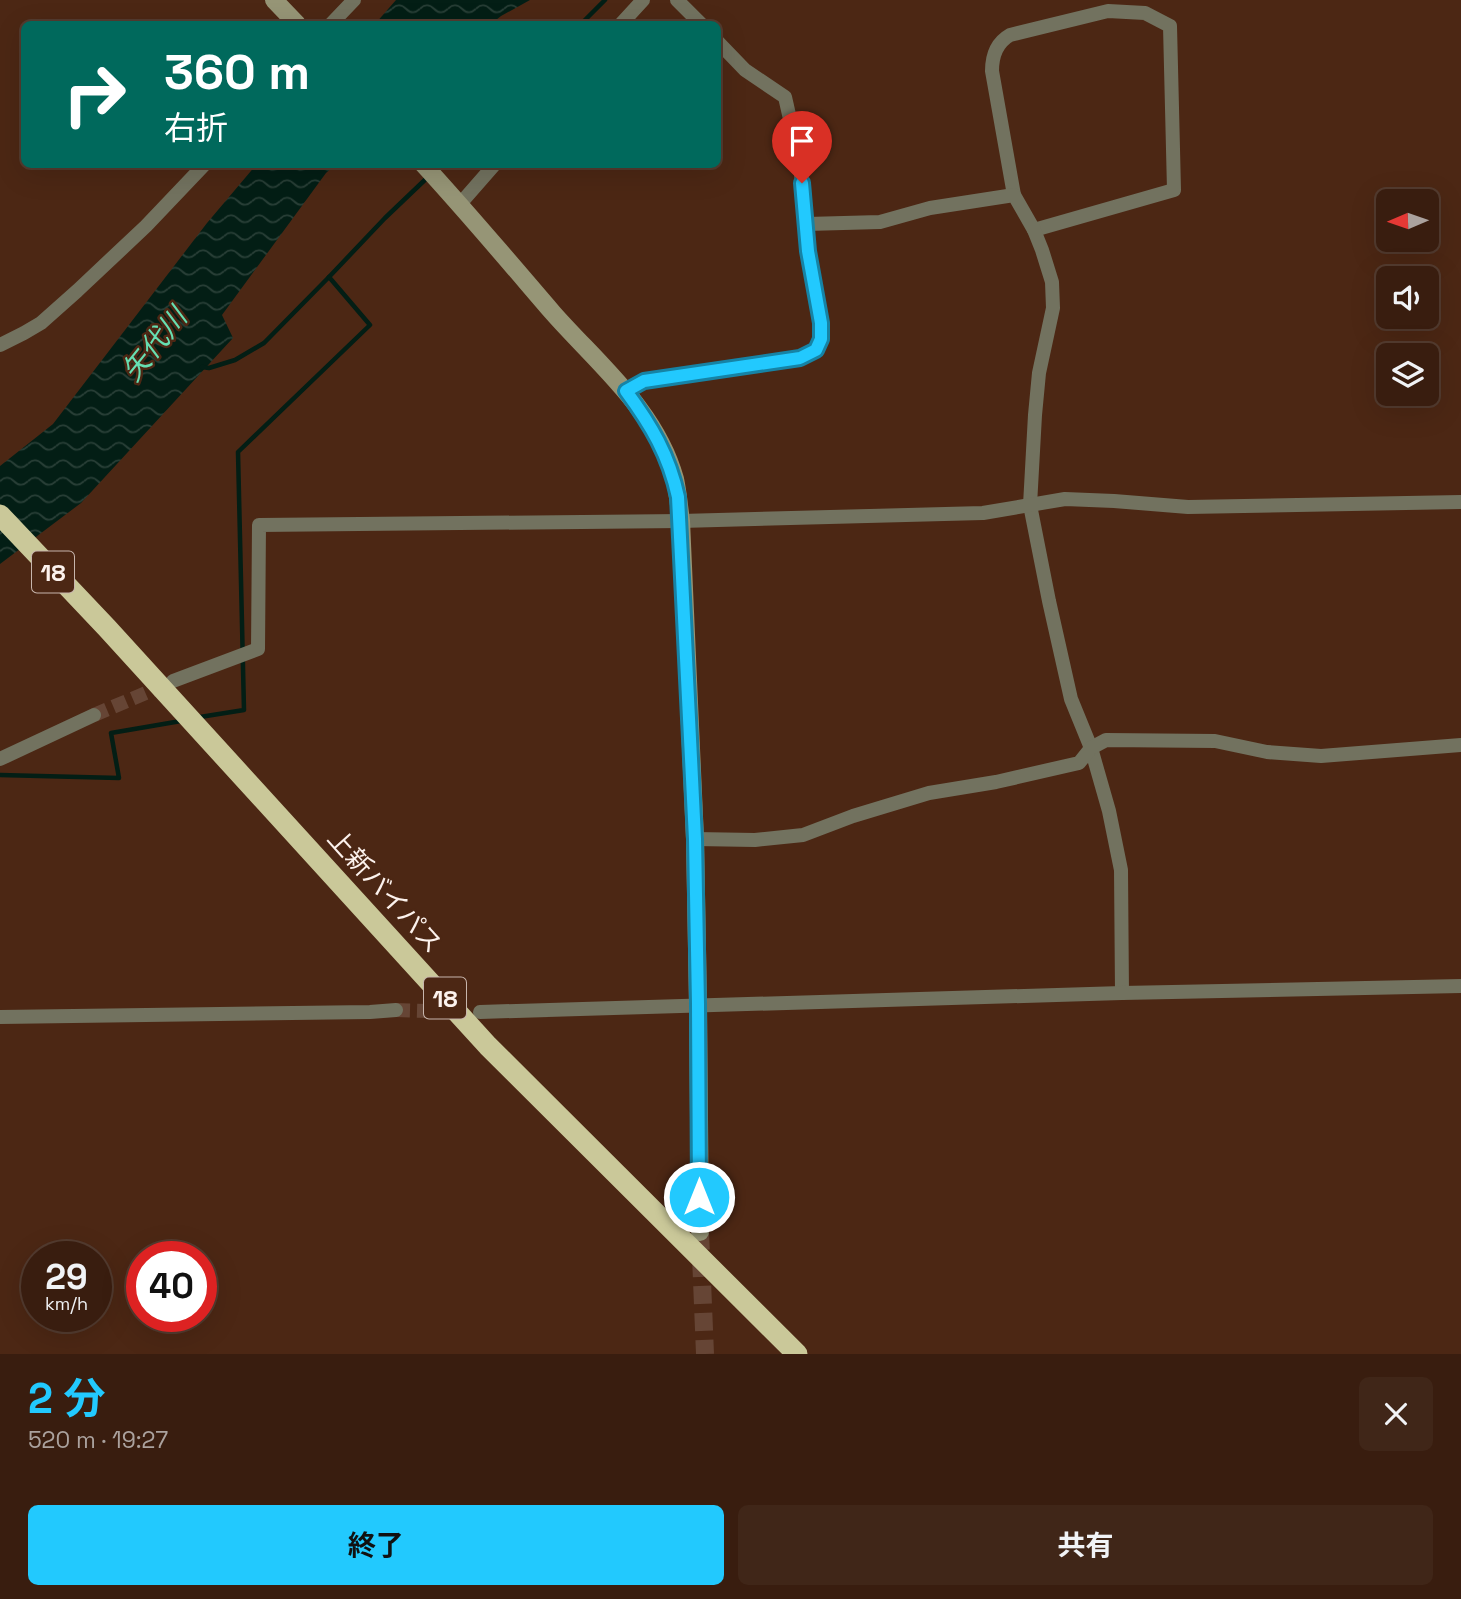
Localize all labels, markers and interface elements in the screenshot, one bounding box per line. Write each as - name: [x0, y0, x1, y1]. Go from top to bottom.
- text: 360 m: [164, 41, 310, 103]
- icon: right: [49, 49, 140, 140]
- text: 右折: [164, 108, 228, 148]
- pin: [772, 111, 832, 183]
- icon: arrive: [783, 122, 821, 160]
- north arrow: [1376, 189, 1438, 252]
- map controls: [1376, 189, 1439, 406]
- button: sound: [1376, 266, 1439, 329]
- water label: 矢代川: [114, 298, 196, 388]
- button: layers: [1376, 343, 1439, 406]
- road number: 18: [32, 552, 74, 592]
- street label: 上新バイパス: [320, 822, 450, 960]
- road number: 18: [424, 978, 466, 1018]
- position arrow: [662, 1160, 736, 1234]
- speed limit sign: 40: [126, 1241, 217, 1332]
- text: 29: [45, 1255, 88, 1299]
- text: km/h: [45, 1292, 88, 1315]
- text: 2 分: [28, 1372, 106, 1425]
- button: close: [1359, 1377, 1433, 1451]
- text: 520 m · 19:27: [28, 1425, 168, 1455]
- button: 終了: [28, 1505, 724, 1585]
- button: 共有: [738, 1505, 1433, 1585]

